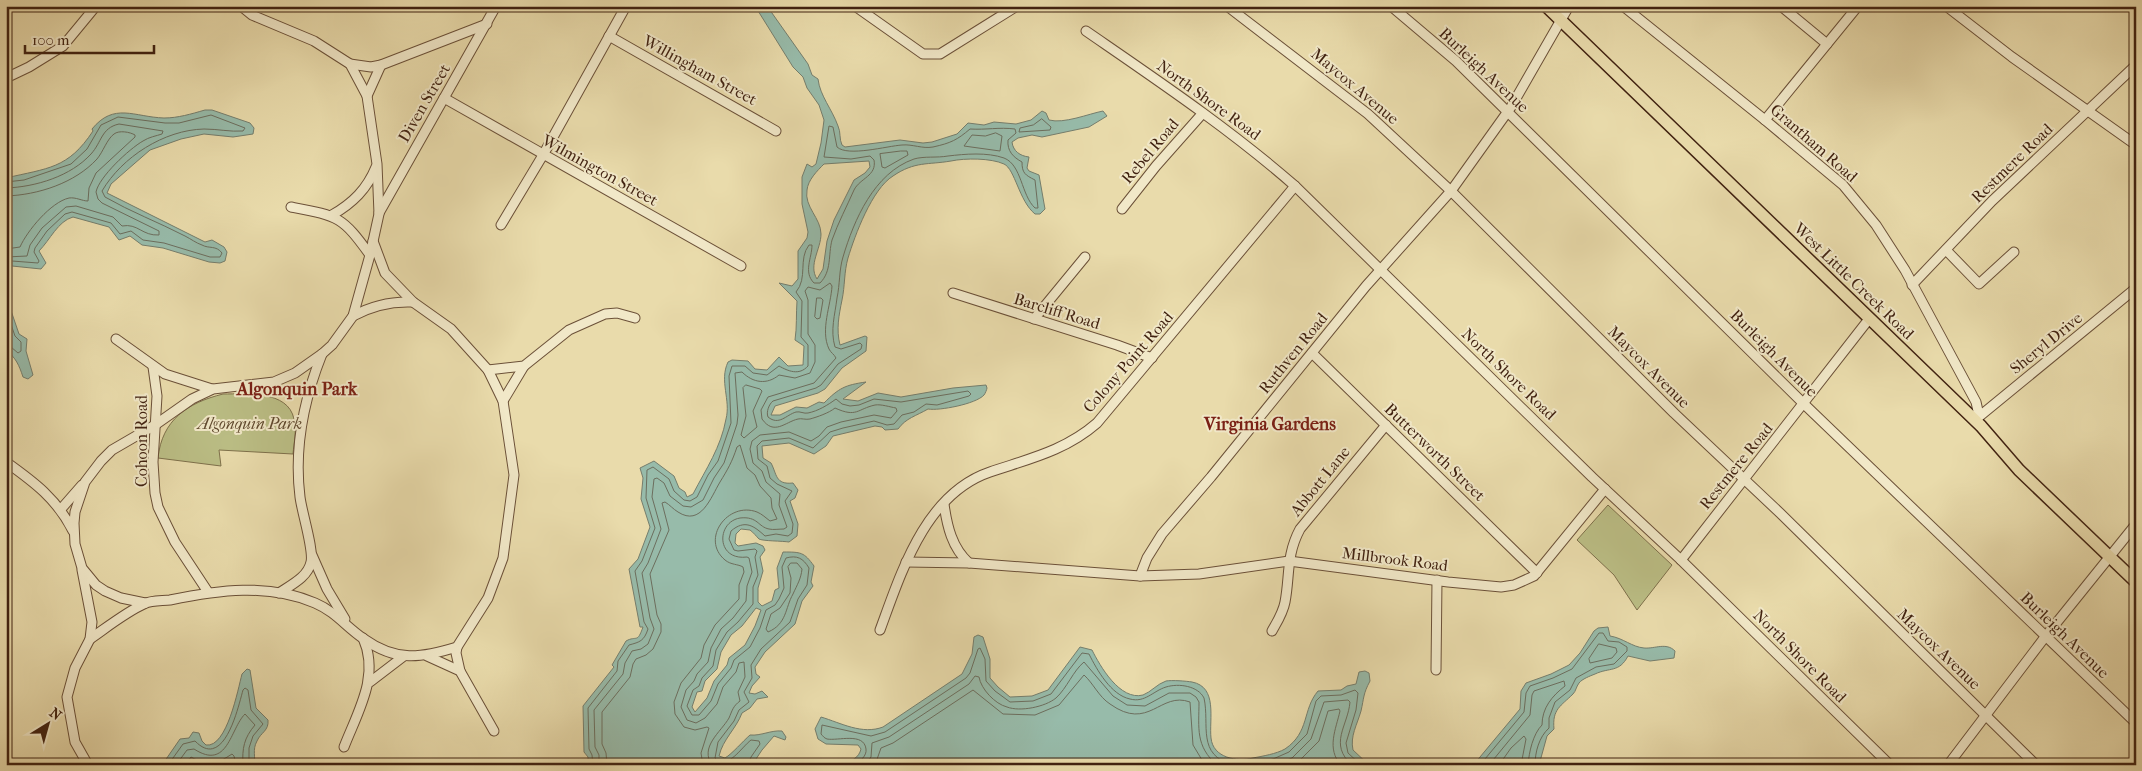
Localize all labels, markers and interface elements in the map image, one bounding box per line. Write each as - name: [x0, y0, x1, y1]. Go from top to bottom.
- scale bar: [25, 22, 154, 54]
- street label: Burleigh Avenue: [1435, 24, 1533, 116]
- street label: Willingham Street: [639, 30, 760, 109]
- text: 100 m: [32, 31, 70, 49]
- street label: Maycox Avenue: [1307, 44, 1403, 128]
- street label: North Shore Road: [1153, 56, 1265, 144]
- street label: Diven Street: [394, 60, 454, 146]
- street label: Grantham Road: [1767, 100, 1862, 186]
- street label: Rebel Road: [1117, 114, 1183, 187]
- street label: Restmere Road: [1967, 119, 2057, 207]
- street label: Wilmington Street: [538, 130, 662, 210]
- street label: West Little Creek Road: [1789, 218, 1918, 343]
- street label: Barcliff Road: [1012, 289, 1103, 333]
- street label: Burleigh Avenue: [1726, 305, 1822, 401]
- street label: Colony Point Road: [1079, 307, 1177, 416]
- street label: Ruthven Road: [1255, 308, 1332, 397]
- street label: Sheryl Drive: [2006, 308, 2086, 378]
- street label: Maycox Avenue: [1604, 322, 1694, 412]
- street label: North Shore Road: [1458, 324, 1560, 424]
- district label: Algonquin Park: [236, 379, 358, 400]
- street label: Cohoon Road: [132, 395, 151, 487]
- street label: Butterworth Street: [1381, 399, 1489, 505]
- park label: Algonquin Park: [196, 414, 302, 433]
- district label: Virginia Gardens: [1203, 414, 1336, 435]
- street label: Restmere Road: [1695, 419, 1777, 513]
- street label: Abbott Lane: [1285, 442, 1354, 520]
- street label: Millbrook Road: [1341, 543, 1449, 575]
- street label: Burleigh Avenue: [2017, 588, 2113, 682]
- street label: Maycox Avenue: [1893, 605, 1985, 694]
- street label: North Shore Road: [1750, 606, 1851, 707]
- north arrow: [22, 698, 72, 748]
- text: N: [46, 704, 65, 724]

